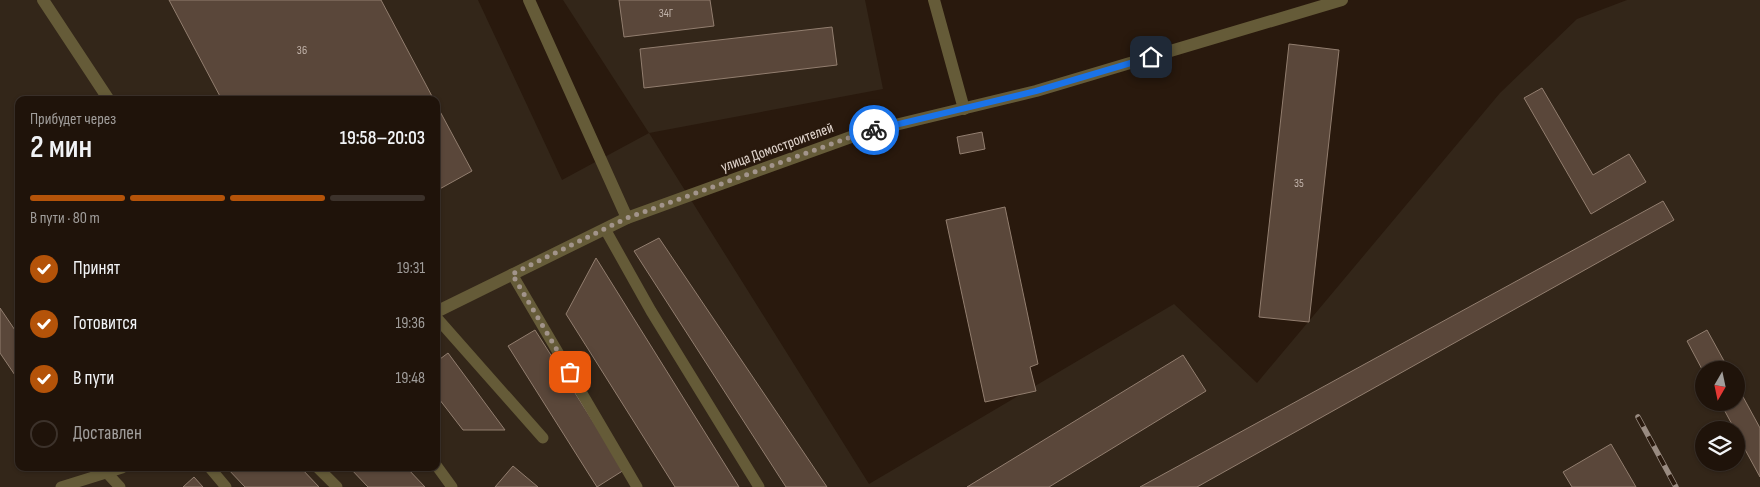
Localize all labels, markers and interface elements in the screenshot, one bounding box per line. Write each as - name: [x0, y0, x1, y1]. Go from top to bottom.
- house number: 34Г: [659, 6, 674, 21]
- pin: [1130, 36, 1172, 78]
- house number: 36: [297, 43, 307, 58]
- icon: home: [1137, 43, 1165, 71]
- courier: [849, 105, 899, 155]
- text: Прибудет через: [30, 110, 116, 129]
- icon: bike: [860, 116, 888, 144]
- street label: улица Домостроителей: [718, 118, 836, 177]
- text: 19:58–20:03: [340, 127, 425, 150]
- text: 2 мин: [30, 128, 92, 167]
- house number: 35: [1294, 176, 1304, 191]
- text: В пути · 80 m: [30, 209, 100, 228]
- icon: check: [30, 255, 58, 283]
- text: Принят: [73, 257, 120, 280]
- text: 19:31: [397, 259, 425, 278]
- icon: check: [30, 310, 58, 338]
- text: Готовится: [73, 312, 137, 335]
- text: 19:36: [396, 314, 425, 333]
- pin: [549, 351, 591, 393]
- icon: bag: [556, 358, 584, 386]
- north arrow: [1695, 361, 1745, 411]
- map controls: [1695, 361, 1745, 471]
- icon: check: [30, 365, 58, 393]
- text: В пути: [73, 367, 114, 390]
- text: 19:48: [396, 369, 425, 388]
- button: layers: [1695, 421, 1745, 471]
- text: Доставлен: [73, 422, 142, 445]

